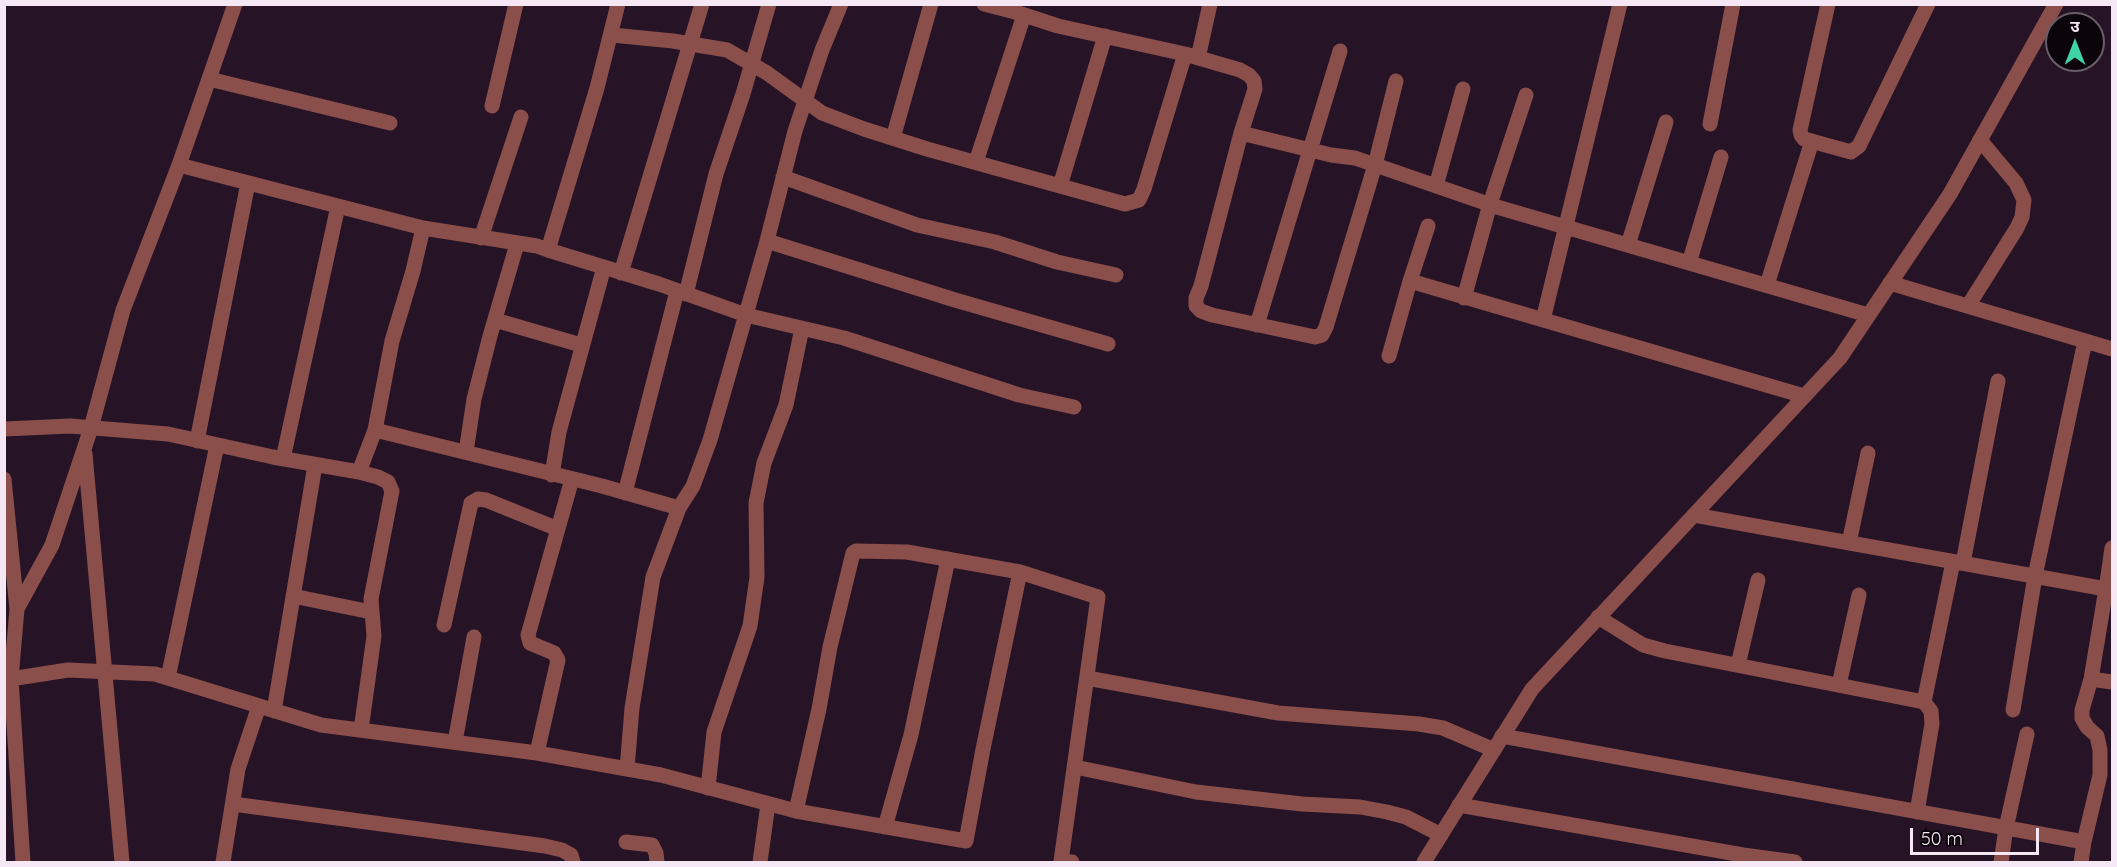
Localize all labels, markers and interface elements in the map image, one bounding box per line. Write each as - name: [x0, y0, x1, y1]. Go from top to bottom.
- north arrow: [2045, 12, 2105, 72]
- text: उ: [2070, 16, 2080, 36]
- scale bar: [1913, 816, 2042, 854]
- text: 50 m: [1921, 827, 1963, 850]

